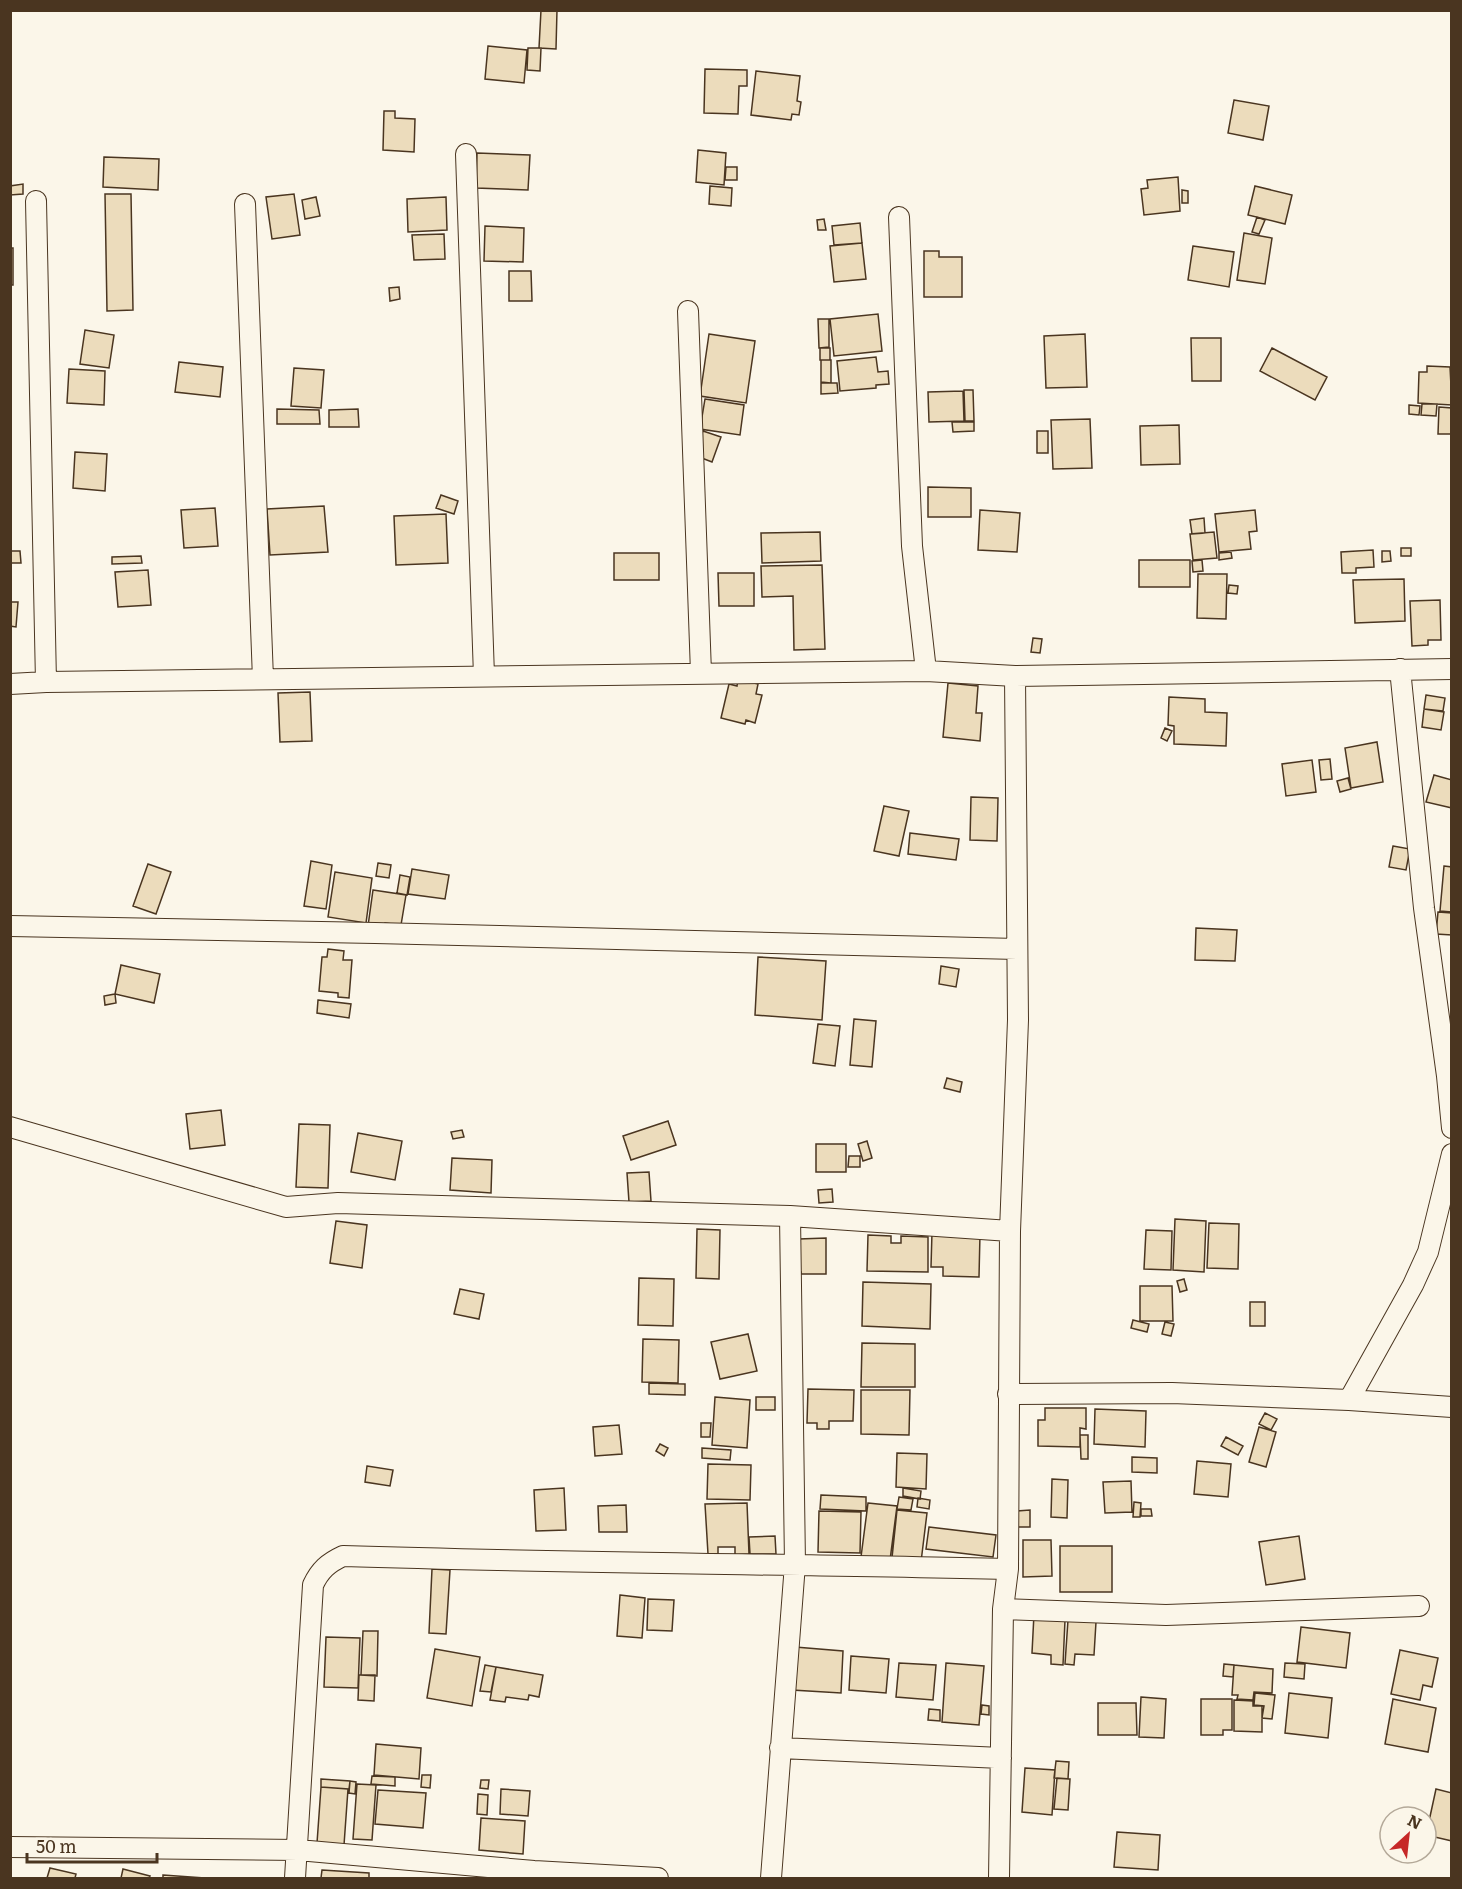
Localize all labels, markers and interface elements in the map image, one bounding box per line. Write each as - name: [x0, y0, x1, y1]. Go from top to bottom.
- north arrow: [1378, 1805, 1438, 1865]
- text: N: [1404, 1807, 1427, 1834]
- scale bar: [27, 1826, 158, 1864]
- text: 50 m: [36, 1832, 77, 1859]

